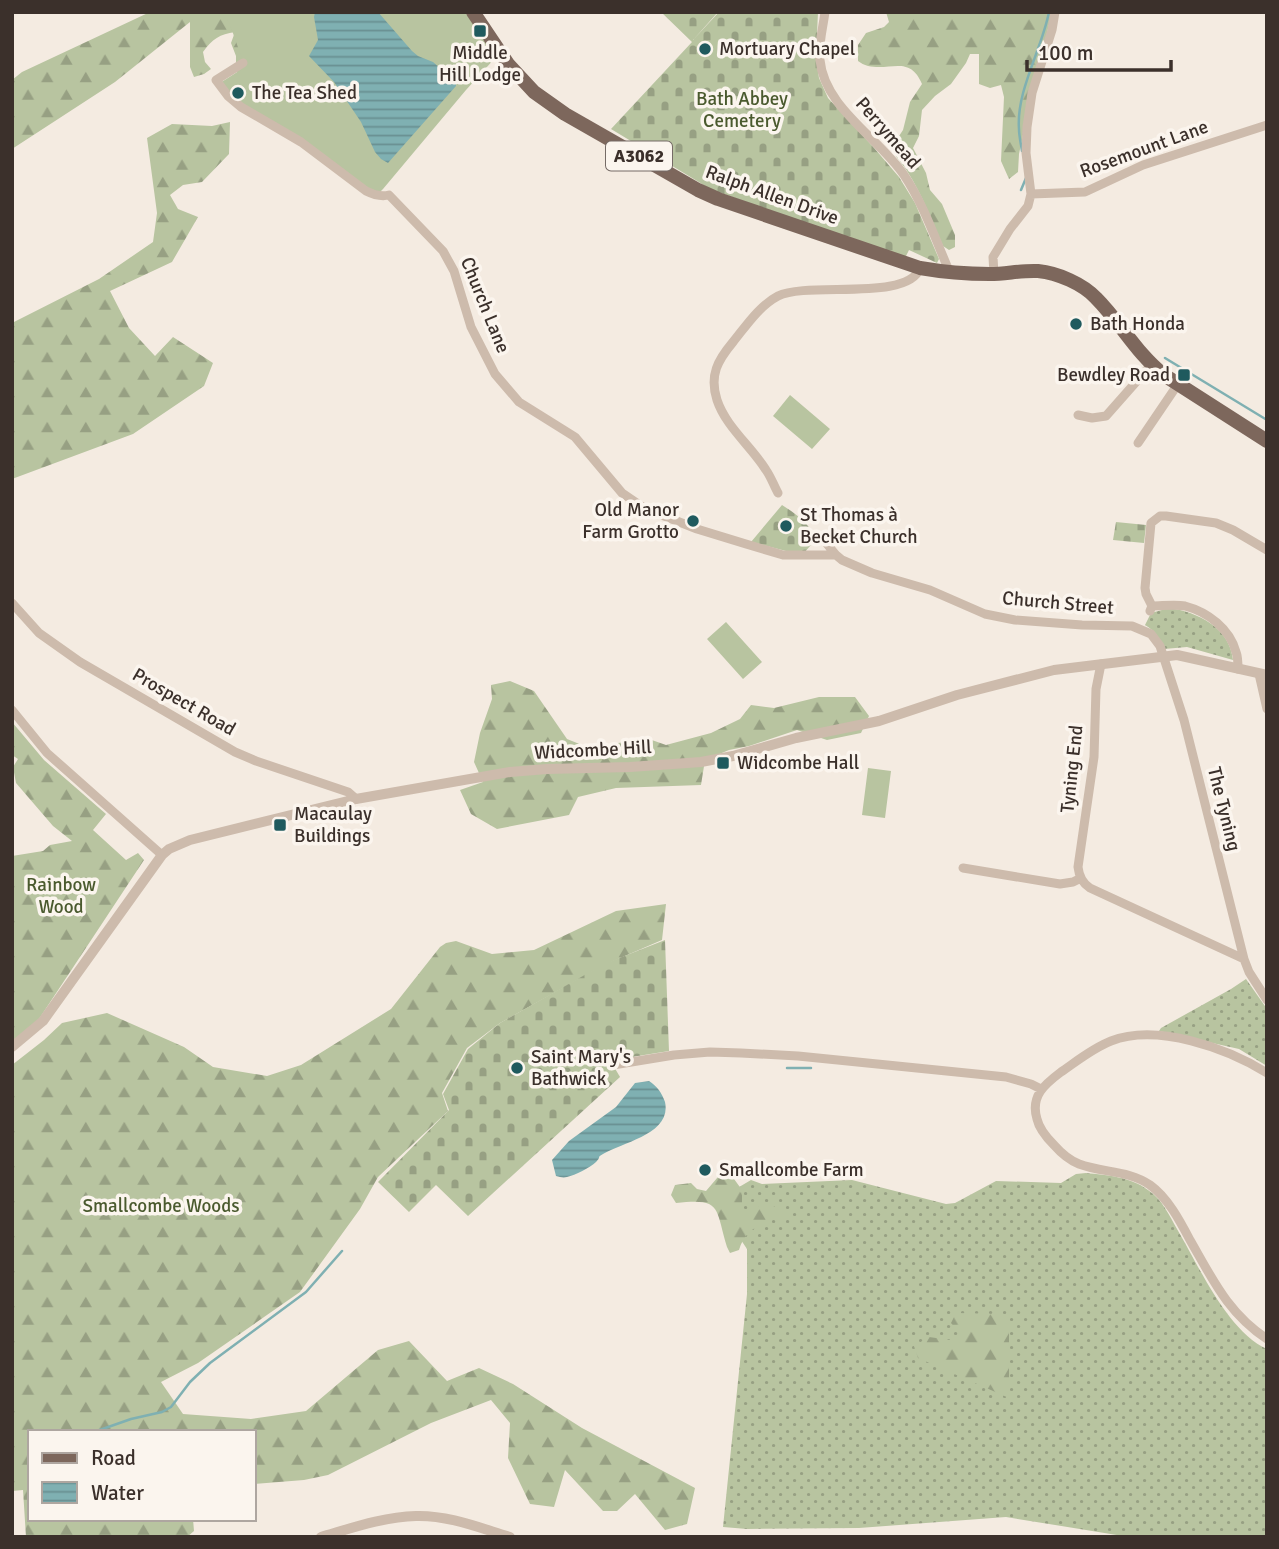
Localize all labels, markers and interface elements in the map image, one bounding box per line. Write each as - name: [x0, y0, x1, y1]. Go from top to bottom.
- marker: Middle Hill Lodge: [472, 23, 488, 39]
- scale bar: [1027, 28, 1170, 72]
- place label: Mortuary Chapel: [719, 37, 855, 61]
- text: 100 m: [1038, 40, 1093, 66]
- place label: Middle Hill Lodge: [439, 41, 521, 87]
- marker: Mortuary Chapel: [697, 41, 713, 57]
- place label: The Tea Shed: [252, 81, 357, 105]
- marker: The Tea Shed: [230, 85, 246, 101]
- park label: Bath Abbey Cemetery: [696, 87, 788, 133]
- street label: Perrymead: [850, 92, 926, 174]
- street label: Rosemount Lane: [1077, 115, 1211, 183]
- road number: A3062: [606, 141, 672, 170]
- street label: Ralph Allen Drive: [702, 160, 842, 230]
- street label: Church Lane: [455, 253, 515, 357]
- place label: Bath Honda: [1090, 312, 1185, 336]
- marker: Bath Honda: [1068, 316, 1084, 332]
- place label: Bewdley Road: [1057, 363, 1170, 387]
- marker: Bewdley Road: [1176, 367, 1192, 383]
- place label: Old Manor Farm Grotto: [582, 498, 679, 544]
- place label: St Thomas à Becket Church: [800, 503, 918, 549]
- marker: Old Manor Farm Grotto: [685, 513, 701, 529]
- marker: St Thomas à Becket Church: [778, 518, 794, 534]
- street label: Church Street: [1001, 586, 1115, 620]
- street label: Prospect Road: [128, 663, 240, 741]
- street label: Tyning End: [1055, 724, 1089, 814]
- street label: Widcombe Hill: [534, 735, 652, 765]
- place label: Widcombe Hall: [737, 751, 859, 775]
- marker: Widcombe Hall: [715, 755, 731, 771]
- street label: The Tyning: [1202, 764, 1246, 854]
- place label: Macaulay Buildings: [294, 802, 372, 848]
- marker: Macaulay Buildings: [272, 817, 288, 833]
- park label: Rainbow Wood: [26, 873, 96, 919]
- place label: Saint Mary's Bathwick: [531, 1045, 631, 1091]
- marker: Saint Mary's Bathwick: [509, 1060, 525, 1076]
- place label: Smallcombe Farm: [719, 1158, 864, 1182]
- marker: Smallcombe Farm: [697, 1162, 713, 1178]
- park label: Smallcombe Woods: [82, 1194, 240, 1218]
- legend: [28, 1430, 256, 1521]
- text: Road: [91, 1445, 136, 1471]
- text: Water: [91, 1480, 144, 1506]

